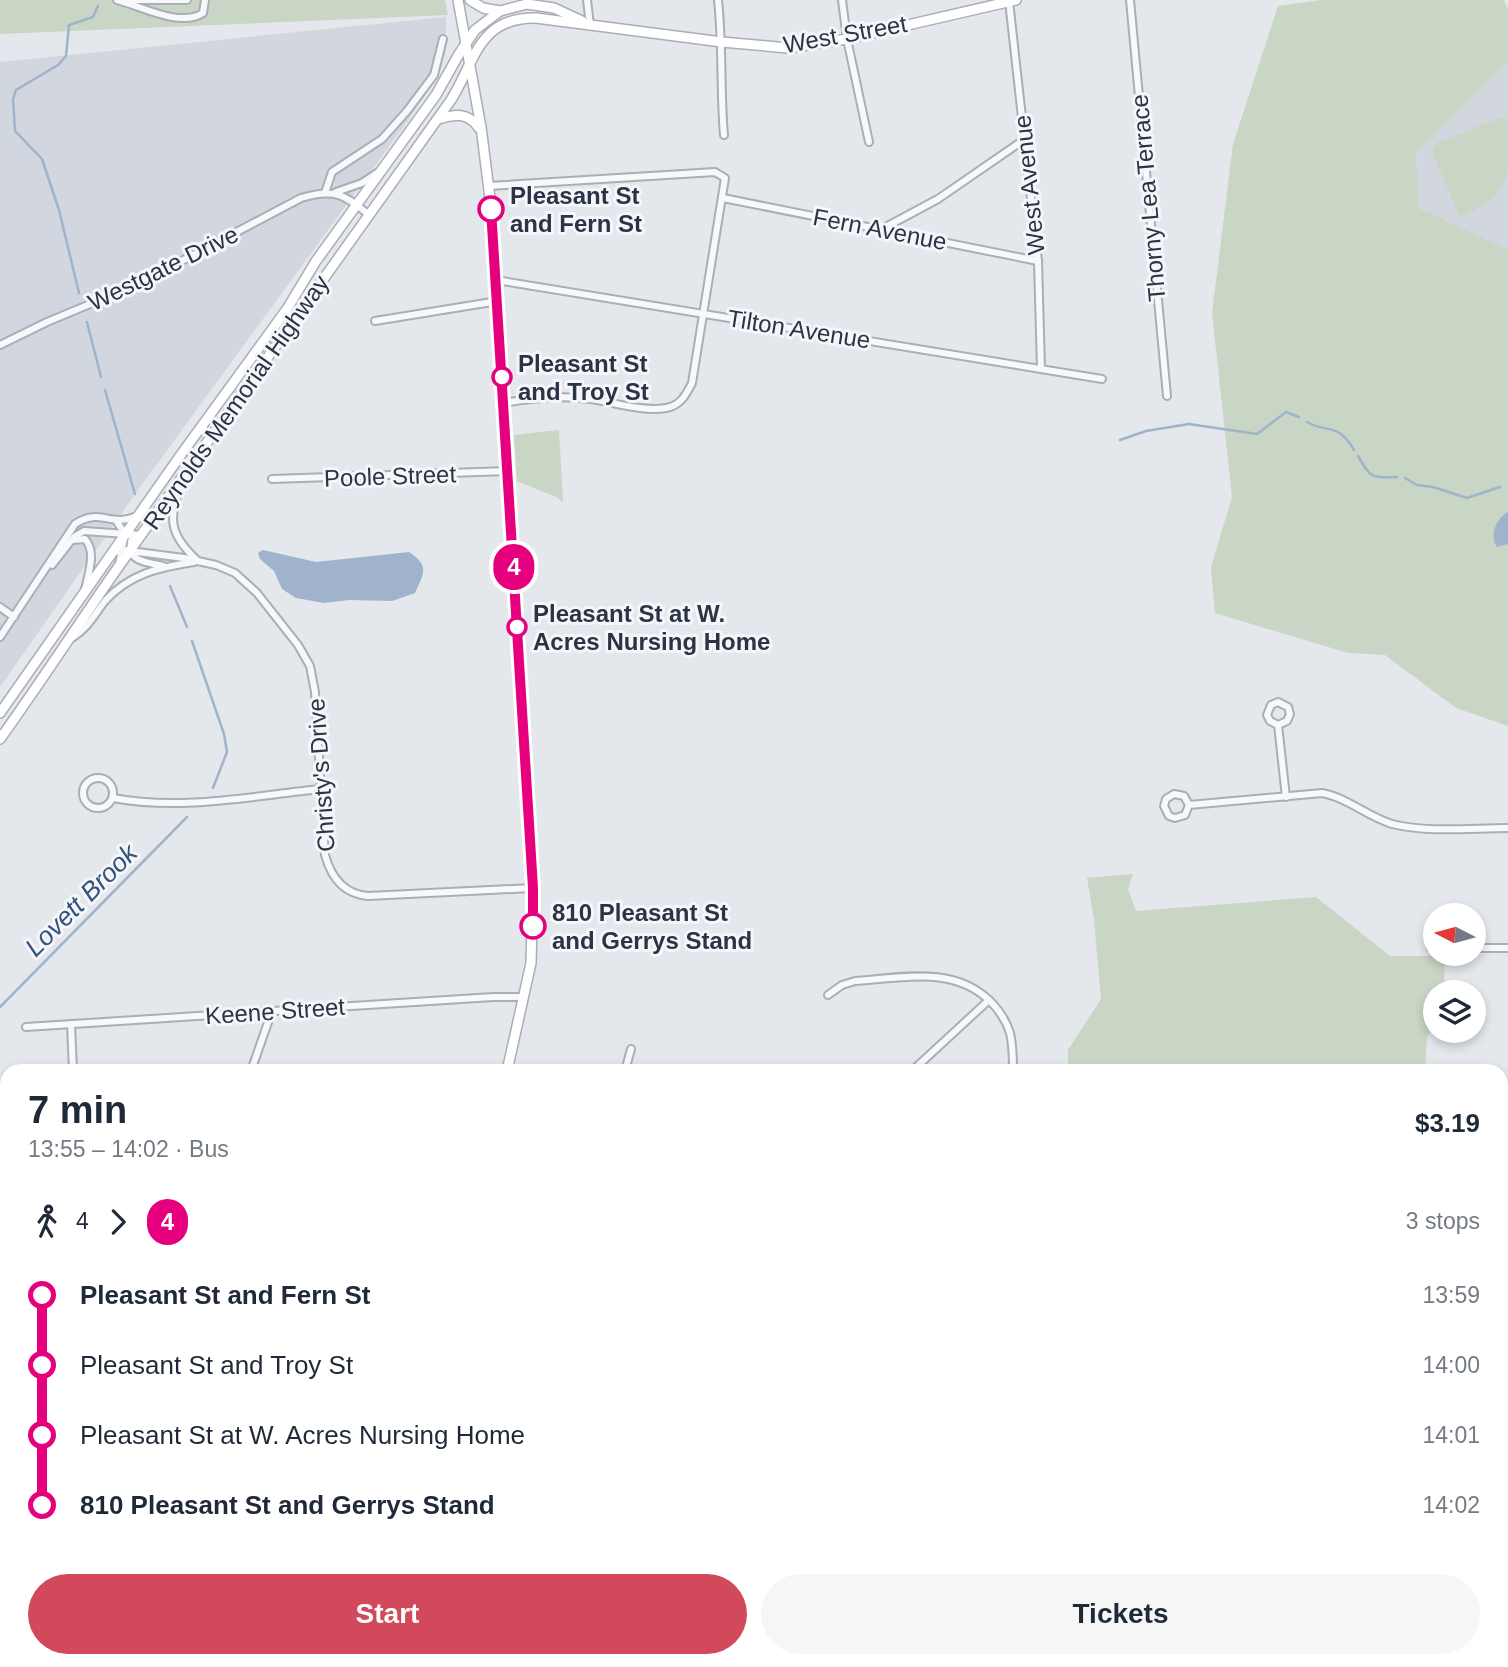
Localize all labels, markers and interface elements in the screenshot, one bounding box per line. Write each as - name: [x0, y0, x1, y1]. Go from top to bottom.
- street label: West Street: [781, 10, 909, 58]
- street label: Thorny Lea Terrace: [1126, 93, 1170, 303]
- street label: West Avenue: [1008, 114, 1050, 256]
- place label: Pleasant St and Fern St: [510, 182, 642, 237]
- marker: Pleasant St and Fern St: [478, 196, 504, 222]
- street label: Fern Avenue: [811, 203, 949, 255]
- street label: Westgate Drive: [84, 220, 242, 316]
- street label: Reynolds Memorial Highway: [138, 270, 334, 534]
- street label: Tilton Avenue: [726, 304, 872, 354]
- place label: Pleasant St and Troy St: [518, 350, 649, 405]
- marker: Pleasant St and Troy St: [492, 367, 512, 387]
- street label: Poole Street: [324, 460, 457, 492]
- line badge: 4: [491, 544, 537, 590]
- text: 4: [507, 553, 521, 580]
- place label: Pleasant St at W. Acres Nursing Home: [533, 600, 770, 655]
- marker: Pleasant St at W. Acres Nursing Home: [507, 617, 527, 637]
- street label: Christy's Drive: [302, 697, 340, 853]
- water label: Lovett Brook: [19, 836, 145, 962]
- place label: 810 Pleasant St and Gerrys Stand: [552, 899, 752, 954]
- north arrow: [1423, 903, 1486, 966]
- map controls: [1423, 903, 1486, 1043]
- marker: 810 Pleasant St and Gerrys Stand: [520, 913, 546, 939]
- button: layers: [1423, 980, 1486, 1043]
- street label: Keene Street: [204, 993, 346, 1029]
- text: 7 min: [28, 1089, 127, 1131]
- text: $3.19: [1415, 1108, 1480, 1138]
- text: 13:55 – 14:02 · Bus: [28, 1136, 229, 1162]
- icon: walk: [28, 1203, 66, 1241]
- icon: forward: [99, 1203, 137, 1241]
- text: 4: [76, 1208, 89, 1234]
- text: 4: [161, 1208, 174, 1235]
- text: 3 stops: [1406, 1208, 1480, 1234]
- text: Pleasant St and Fern St: [80, 1280, 370, 1310]
- text: 13:59: [1422, 1282, 1480, 1308]
- text: Pleasant St and Troy St: [80, 1350, 353, 1380]
- text: 14:00: [1422, 1352, 1480, 1378]
- text: Pleasant St at W. Acres Nursing Home: [80, 1420, 525, 1450]
- text: 14:01: [1422, 1422, 1480, 1448]
- text: 810 Pleasant St and Gerrys Stand: [80, 1490, 495, 1520]
- text: 14:02: [1422, 1492, 1480, 1518]
- button: Start: [28, 1574, 747, 1654]
- button: Tickets: [761, 1574, 1480, 1654]

